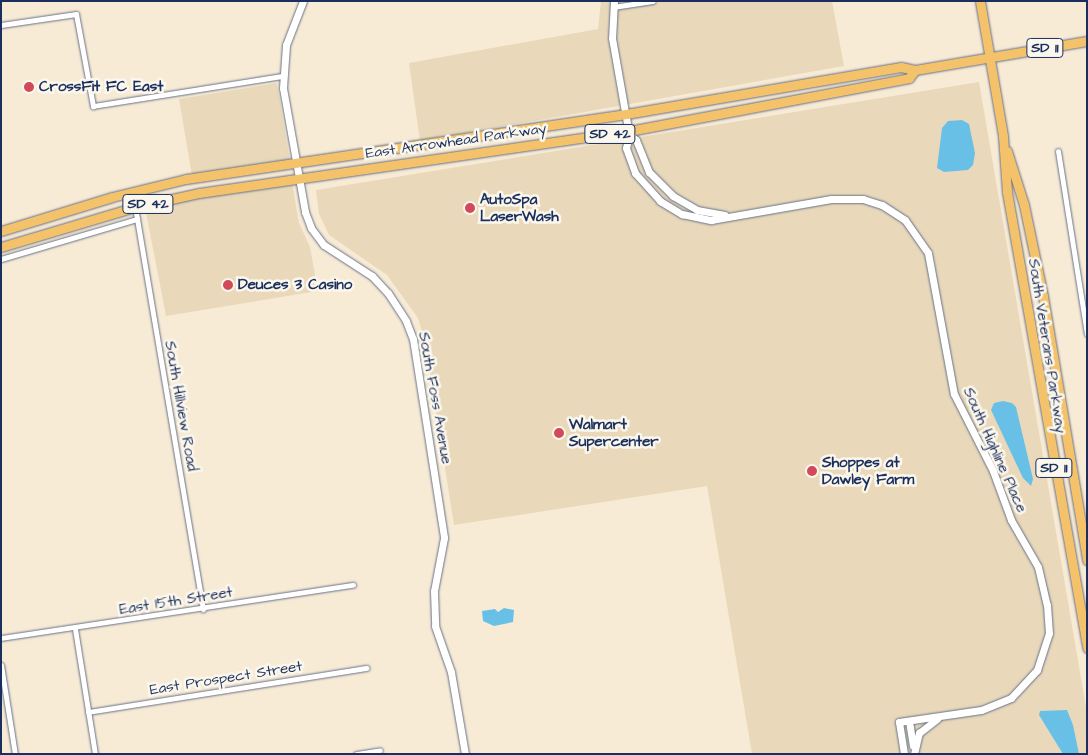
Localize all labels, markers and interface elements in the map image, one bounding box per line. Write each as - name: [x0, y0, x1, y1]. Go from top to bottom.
- road number: SD 11: [1026, 36, 1064, 59]
- place label: CrossFit FC East: [39, 78, 163, 96]
- marker: CrossFit FC East: [23, 81, 35, 93]
- street label: East Arrowhead Parkway: [364, 119, 548, 163]
- road number: SD 42: [584, 122, 636, 146]
- place label: AutoSpa LaserWash: [480, 190, 559, 225]
- road number: SD 42: [122, 192, 174, 215]
- marker: AutoSpa LaserWash: [464, 202, 476, 214]
- street label: South Veterans Parkway: [1024, 257, 1070, 435]
- place label: Deuces 3 Casino: [238, 276, 352, 294]
- marker: Deuces 3 Casino: [222, 279, 234, 291]
- street label: South Foss Avenue: [415, 331, 455, 465]
- street label: South Hillview Road: [161, 339, 201, 473]
- street label: South Highline Place: [959, 385, 1031, 515]
- place label: Walmart Supercenter: [569, 415, 659, 450]
- marker: Walmart Supercenter: [553, 427, 565, 439]
- place label: Shoppes at Dawley Farm: [822, 453, 914, 488]
- road number: SD 11: [1035, 456, 1073, 479]
- marker: Shoppes at Dawley Farm: [806, 465, 818, 477]
- street label: East 15th Street: [118, 583, 234, 619]
- street label: East Prospect Street: [148, 657, 304, 699]

